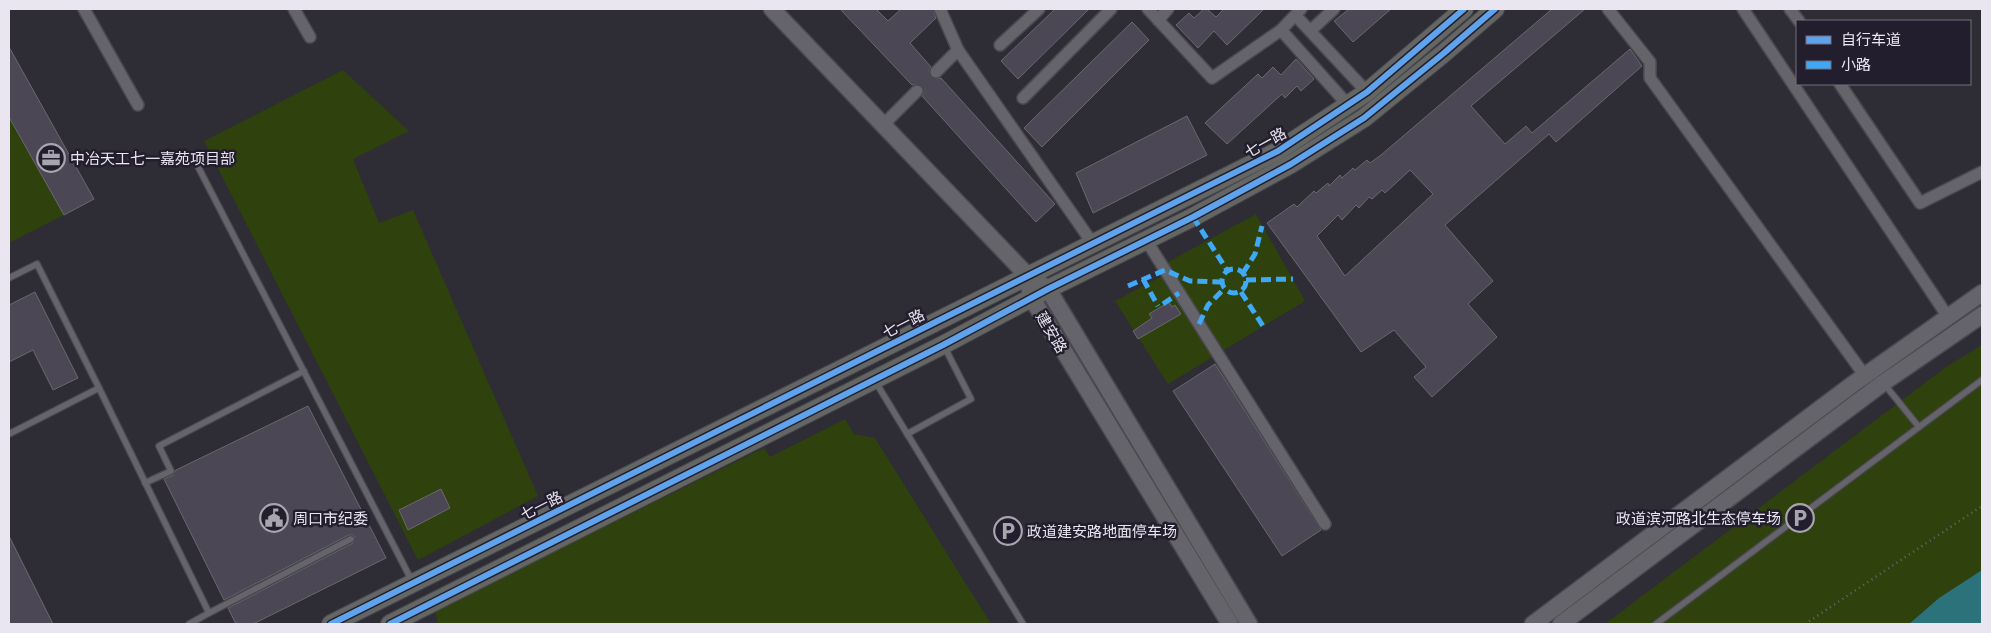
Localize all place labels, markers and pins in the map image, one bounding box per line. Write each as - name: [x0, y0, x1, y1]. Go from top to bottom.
- office icon: 中冶天工七一嘉苑项目部: [36, 143, 66, 173]
- place label: 中冶天工七一嘉苑项目部: [70, 149, 235, 167]
- public building icon: 周口市纪委: [259, 503, 289, 533]
- parking icon: 政道滨河路北生态停车场: [1785, 503, 1815, 533]
- place label: 周口市纪委: [293, 509, 368, 527]
- place label: 政道滨河路北生态停车场: [1616, 509, 1781, 527]
- parking icon: 政道建安路地面停车场: [993, 516, 1023, 546]
- place label: 政道建安路地面停车场: [1027, 522, 1177, 540]

